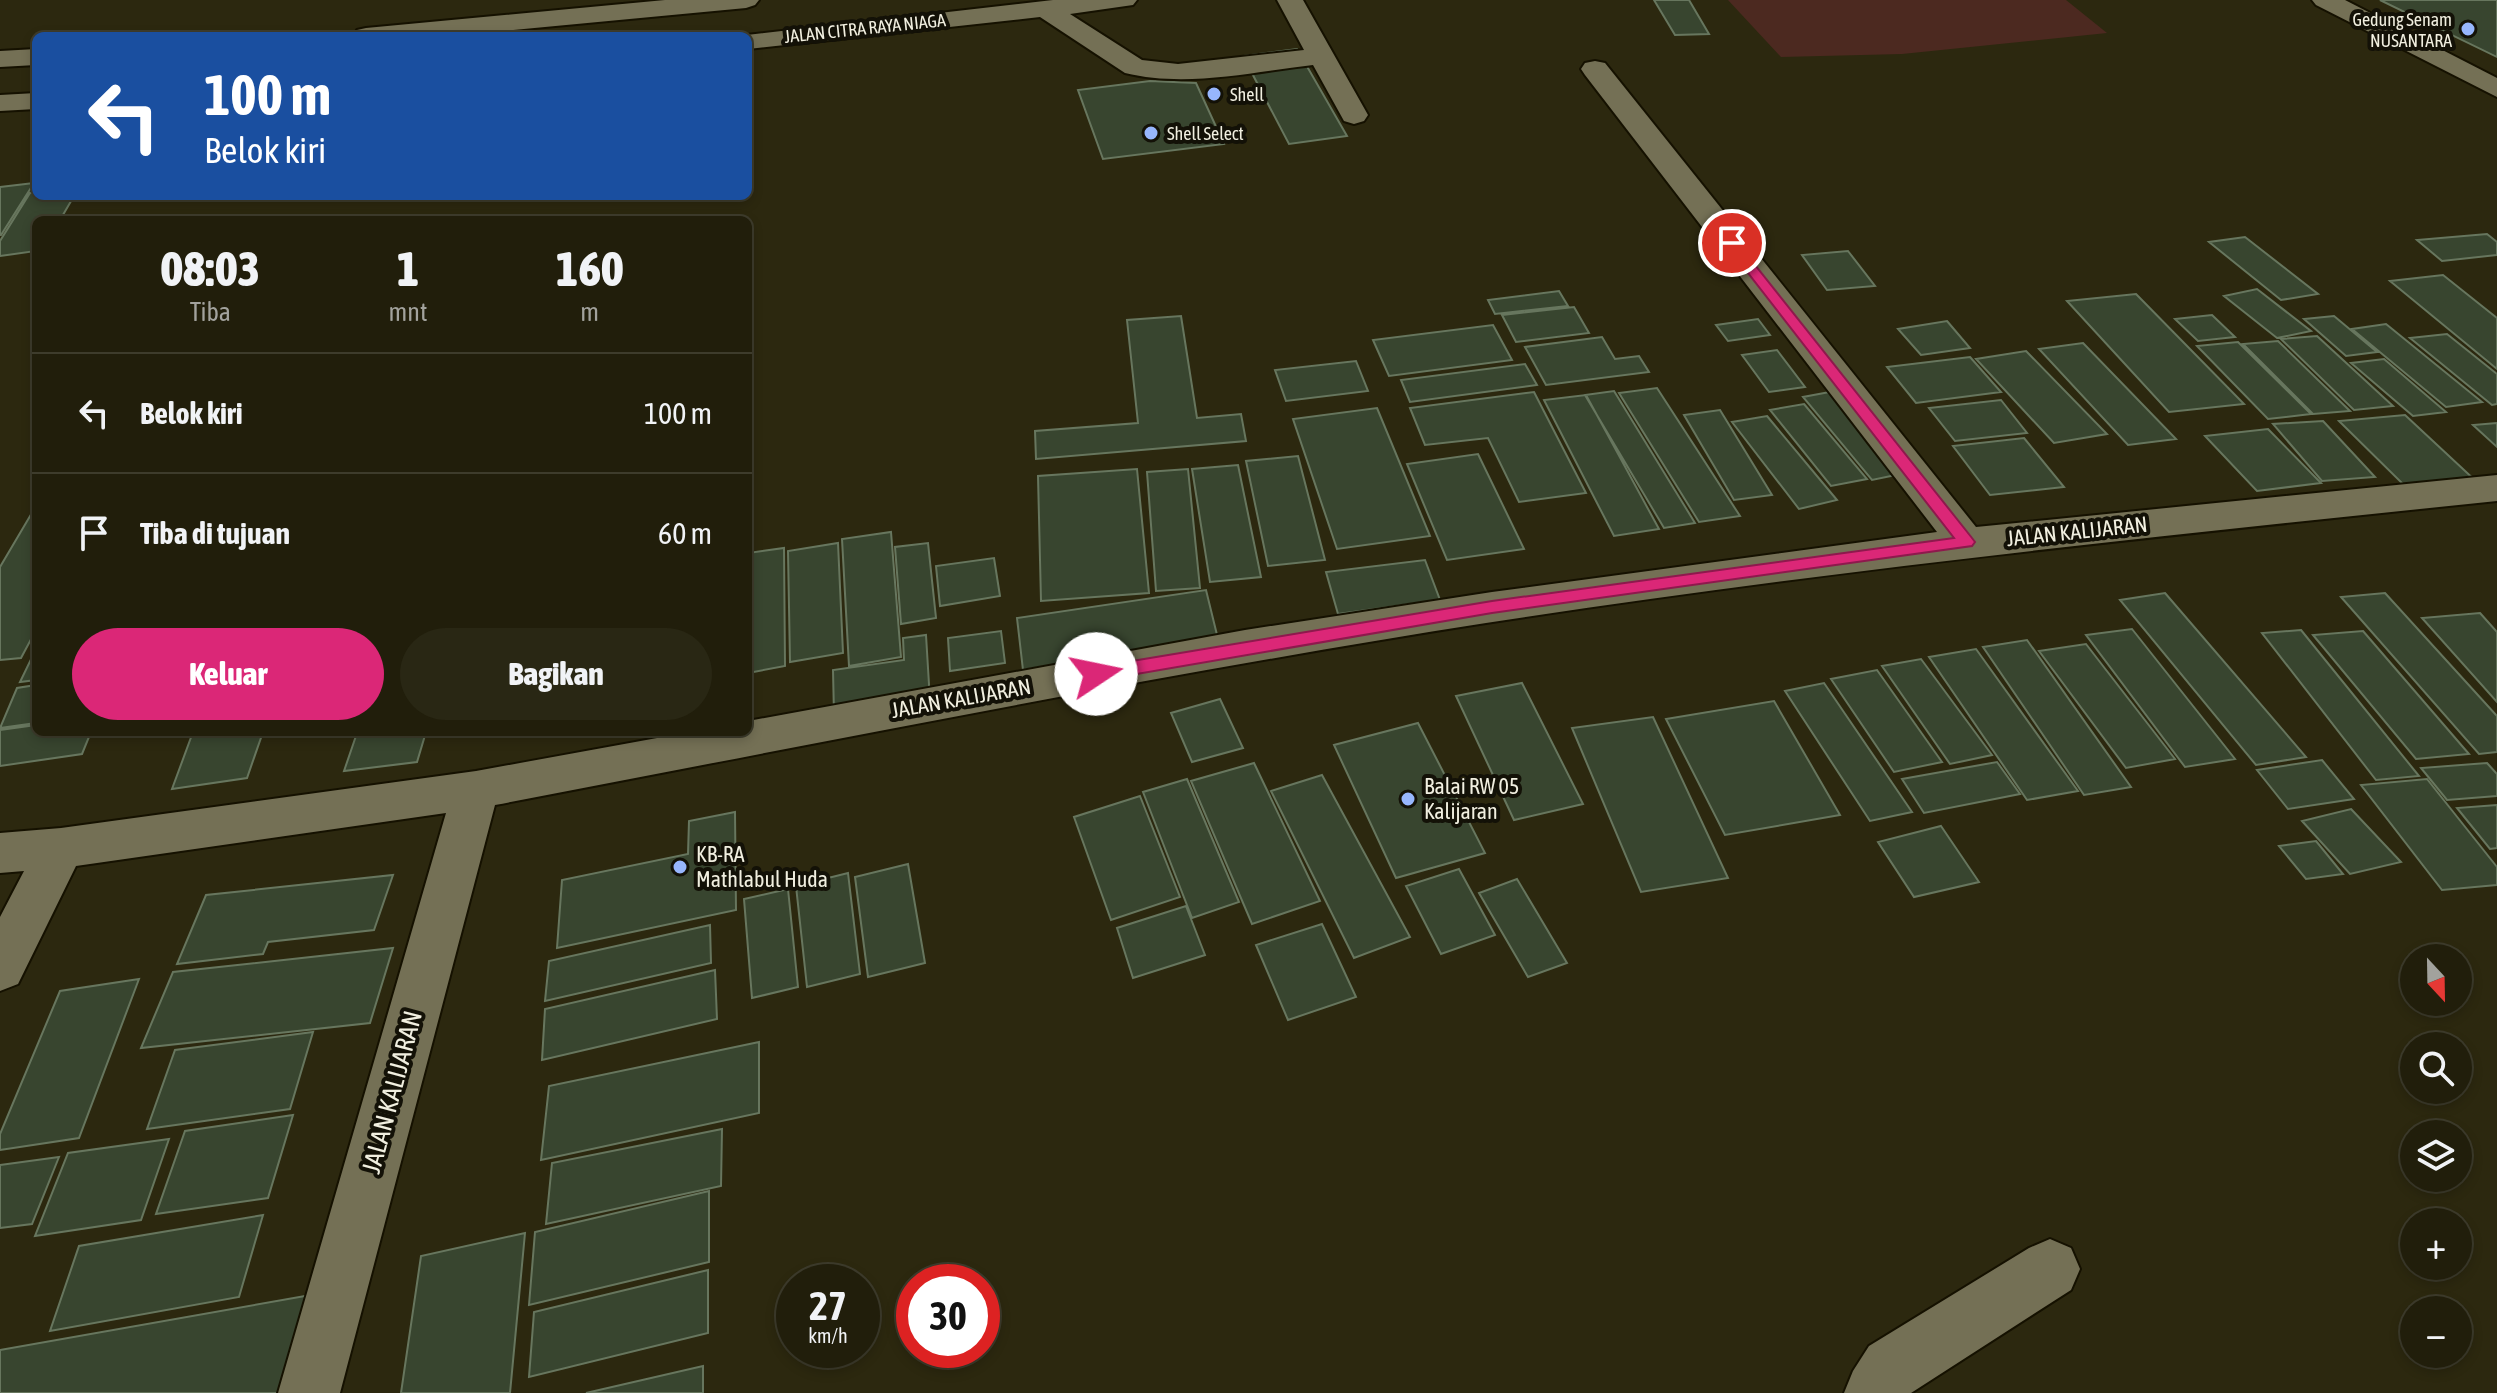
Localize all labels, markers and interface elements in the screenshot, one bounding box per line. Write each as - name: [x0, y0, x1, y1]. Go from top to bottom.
- street label: JALAN CITRA RAYA NIAGA: [783, 9, 947, 47]
- place label: Gedung Senam NUSANTARA: [2352, 9, 2452, 51]
- marker: Gedung Senam NUSANTARA: [2459, 20, 2477, 38]
- text: 100 m: [204, 63, 331, 127]
- icon: left: [72, 64, 176, 168]
- place label: Shell: [1230, 84, 1264, 105]
- marker: Shell: [1205, 85, 1223, 103]
- place label: Shell Select: [1167, 123, 1244, 144]
- marker: Shell Select: [1142, 124, 1160, 142]
- text: Belok kiri: [204, 129, 326, 171]
- pin: [1698, 209, 1766, 277]
- icon: arrive: [1710, 221, 1754, 265]
- text: 08:03: [160, 241, 260, 296]
- text: 1: [397, 241, 419, 296]
- text: 160: [556, 241, 624, 296]
- text: Tiba: [190, 297, 231, 327]
- text: mnt: [389, 297, 427, 327]
- text: m: [580, 297, 599, 327]
- icon: left: [72, 391, 116, 435]
- text: Belok kiri: [140, 396, 243, 430]
- text: 100 m: [644, 396, 712, 430]
- icon: arrive: [72, 511, 116, 555]
- street label: JALAN KALIJARAN: [2005, 511, 2149, 551]
- text: Tiba di tujuan: [140, 516, 290, 550]
- text: 60 m: [658, 516, 712, 550]
- button: Keluar: [72, 628, 384, 720]
- button: Bagikan: [400, 628, 712, 720]
- position arrow: [1054, 632, 1138, 716]
- street label: JALAN KALIJARAN: [889, 673, 1033, 723]
- place label: Balai RW 05 Kalijaran: [1424, 773, 1519, 824]
- marker: Balai RW 05 Kalijaran: [1399, 790, 1417, 808]
- place label: KB-RA Mathlabul Huda: [696, 841, 828, 892]
- marker: KB-RA Mathlabul Huda: [671, 858, 689, 876]
- north arrow: [2400, 944, 2472, 1016]
- map controls: [2400, 944, 2472, 1368]
- street label: JALAN KALIJARAN: [356, 1007, 428, 1177]
- button: search: [2400, 1032, 2472, 1104]
- button: layers: [2400, 1120, 2472, 1192]
- button: +: [2400, 1208, 2472, 1280]
- speed limit sign: 30: [896, 1264, 1000, 1368]
- text: 27: [809, 1283, 847, 1328]
- button: −: [2400, 1296, 2472, 1368]
- text: km/h: [808, 1324, 848, 1347]

